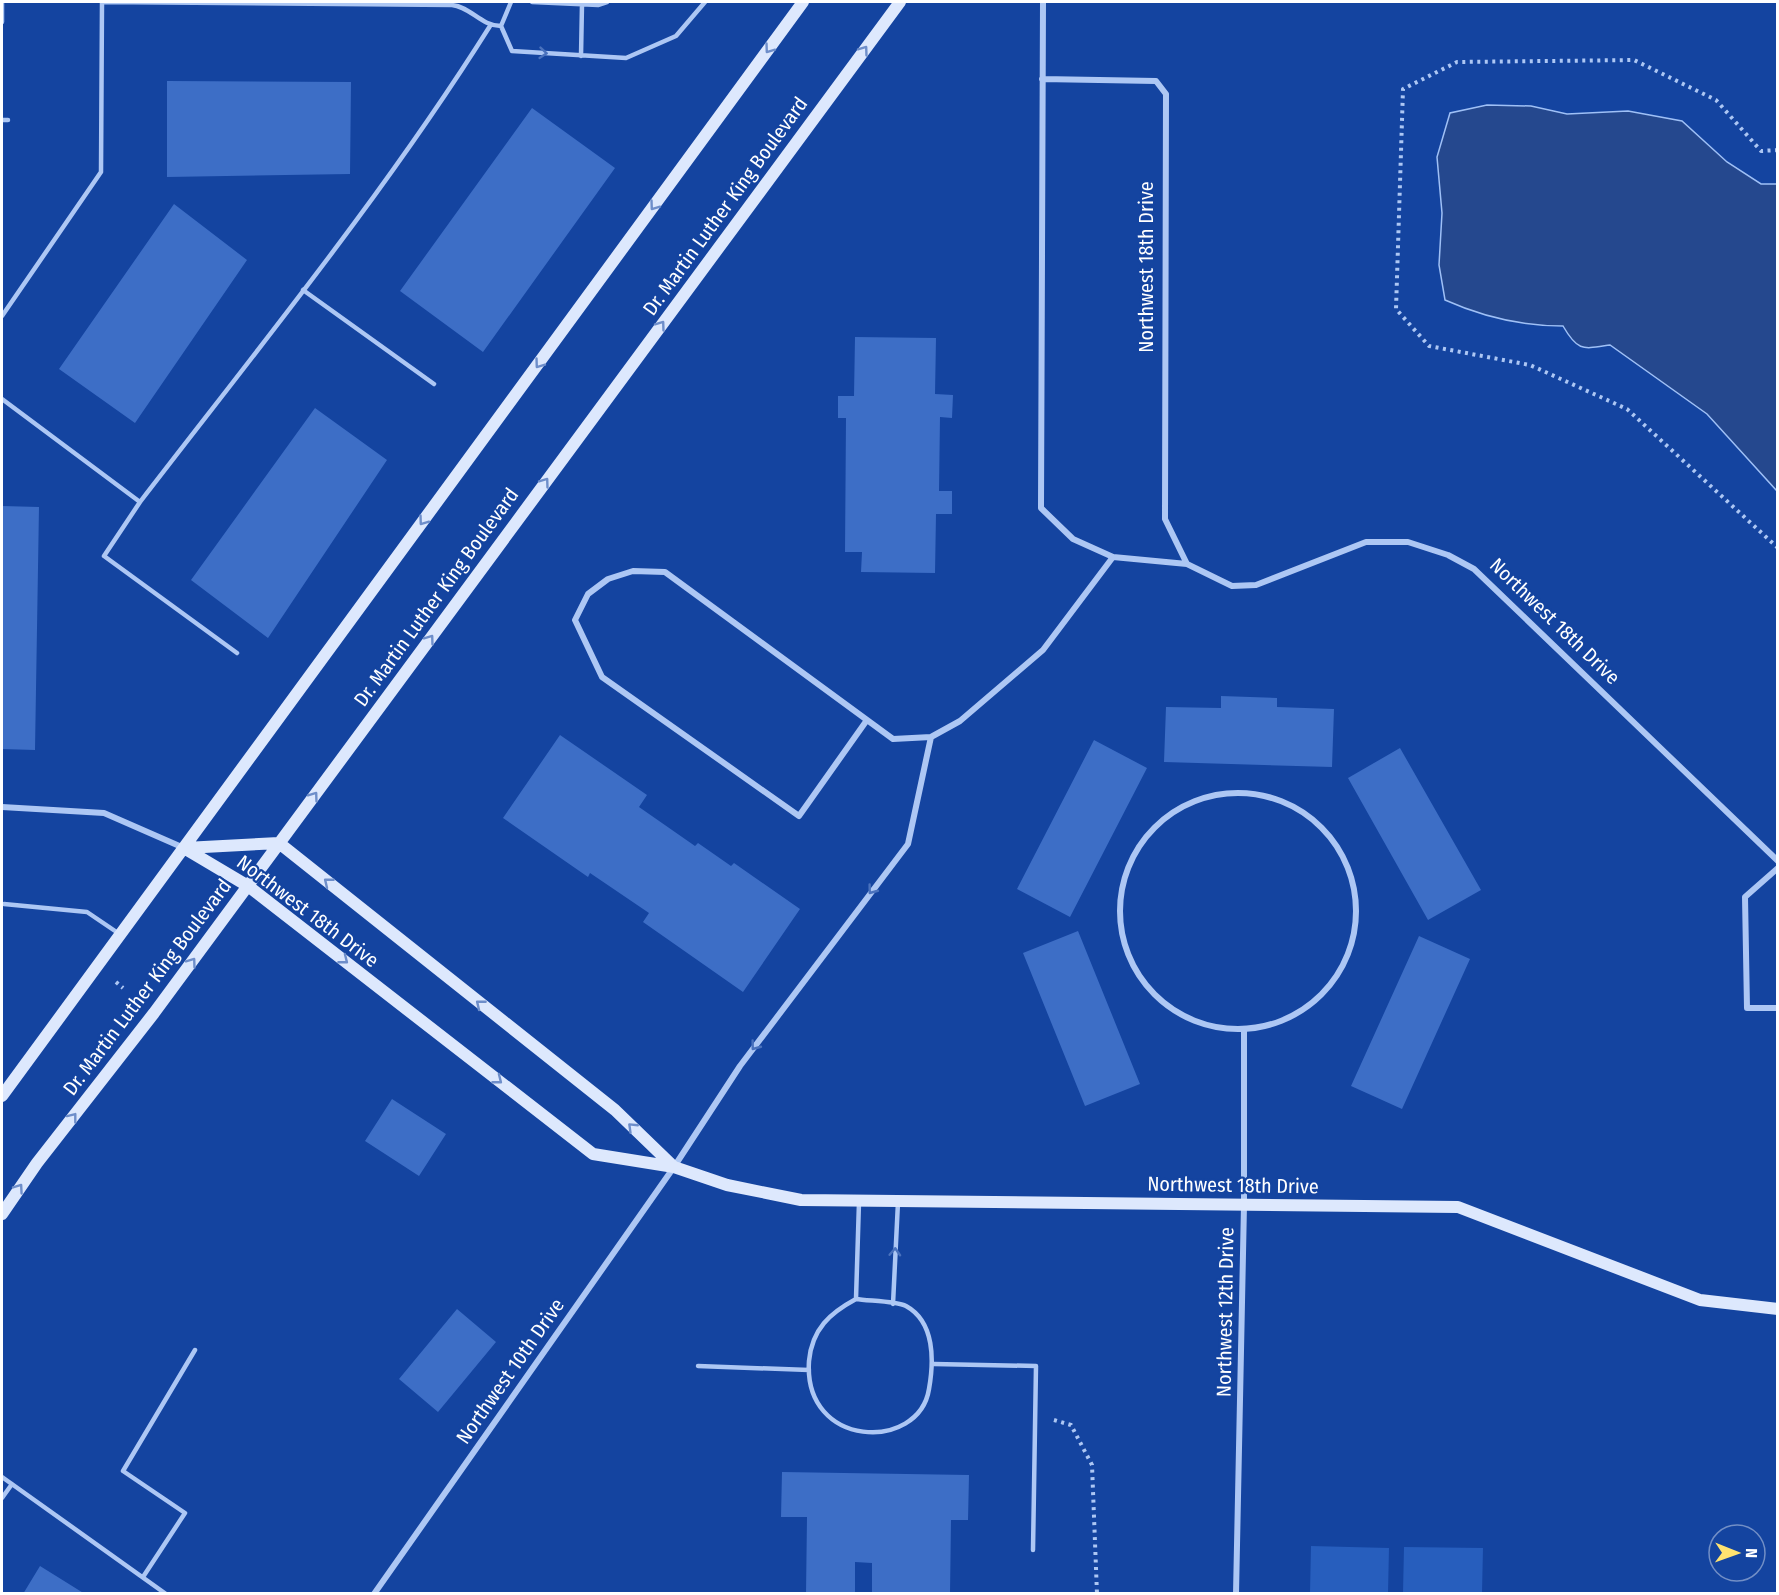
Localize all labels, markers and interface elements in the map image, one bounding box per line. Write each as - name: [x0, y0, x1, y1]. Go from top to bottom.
- one-way arrow: [765, 42, 776, 53]
- one-way arrow: [538, 46, 547, 59]
- one-way arrow: [857, 46, 868, 57]
- street label: Dr. Martin Luther King Boulevard: [638, 92, 812, 320]
- street label: Northwest 18th Drive: [1134, 181, 1158, 353]
- one-way arrow: [650, 200, 661, 211]
- one-way arrow: [654, 321, 665, 332]
- one-way arrow: [535, 357, 546, 368]
- one-way arrow: [538, 478, 549, 489]
- street label: Dr. Martin Luther King Boulevard: [349, 483, 523, 711]
- one-way arrow: [420, 514, 431, 525]
- street label: Northwest 18th Drive: [1485, 553, 1625, 689]
- one-way arrow: [422, 635, 433, 646]
- one-way arrow: [307, 792, 318, 803]
- street label: Northwest 18th Drive: [232, 850, 384, 972]
- street label: Dr. Martin Luther King Boulevard: [58, 874, 236, 1100]
- one-way arrow: [324, 879, 335, 890]
- one-way arrow: [869, 884, 880, 895]
- one-way arrow: [337, 953, 348, 964]
- one-way arrow: [185, 957, 196, 968]
- one-way arrow: [476, 1000, 487, 1011]
- one-way arrow: [751, 1040, 762, 1051]
- one-way arrow: [491, 1072, 502, 1083]
- one-way arrow: [66, 1112, 77, 1123]
- one-way arrow: [628, 1123, 639, 1134]
- street label: Northwest 18th Drive: [1147, 1172, 1319, 1198]
- one-way arrow: [12, 1184, 23, 1195]
- street label: Northwest 12th Drive: [1212, 1227, 1238, 1397]
- one-way arrow: [889, 1247, 902, 1256]
- street label: Northwest 10th Drive: [451, 1294, 569, 1448]
- north arrow: [1707, 1523, 1767, 1583]
- text: N: [1742, 1548, 1761, 1558]

